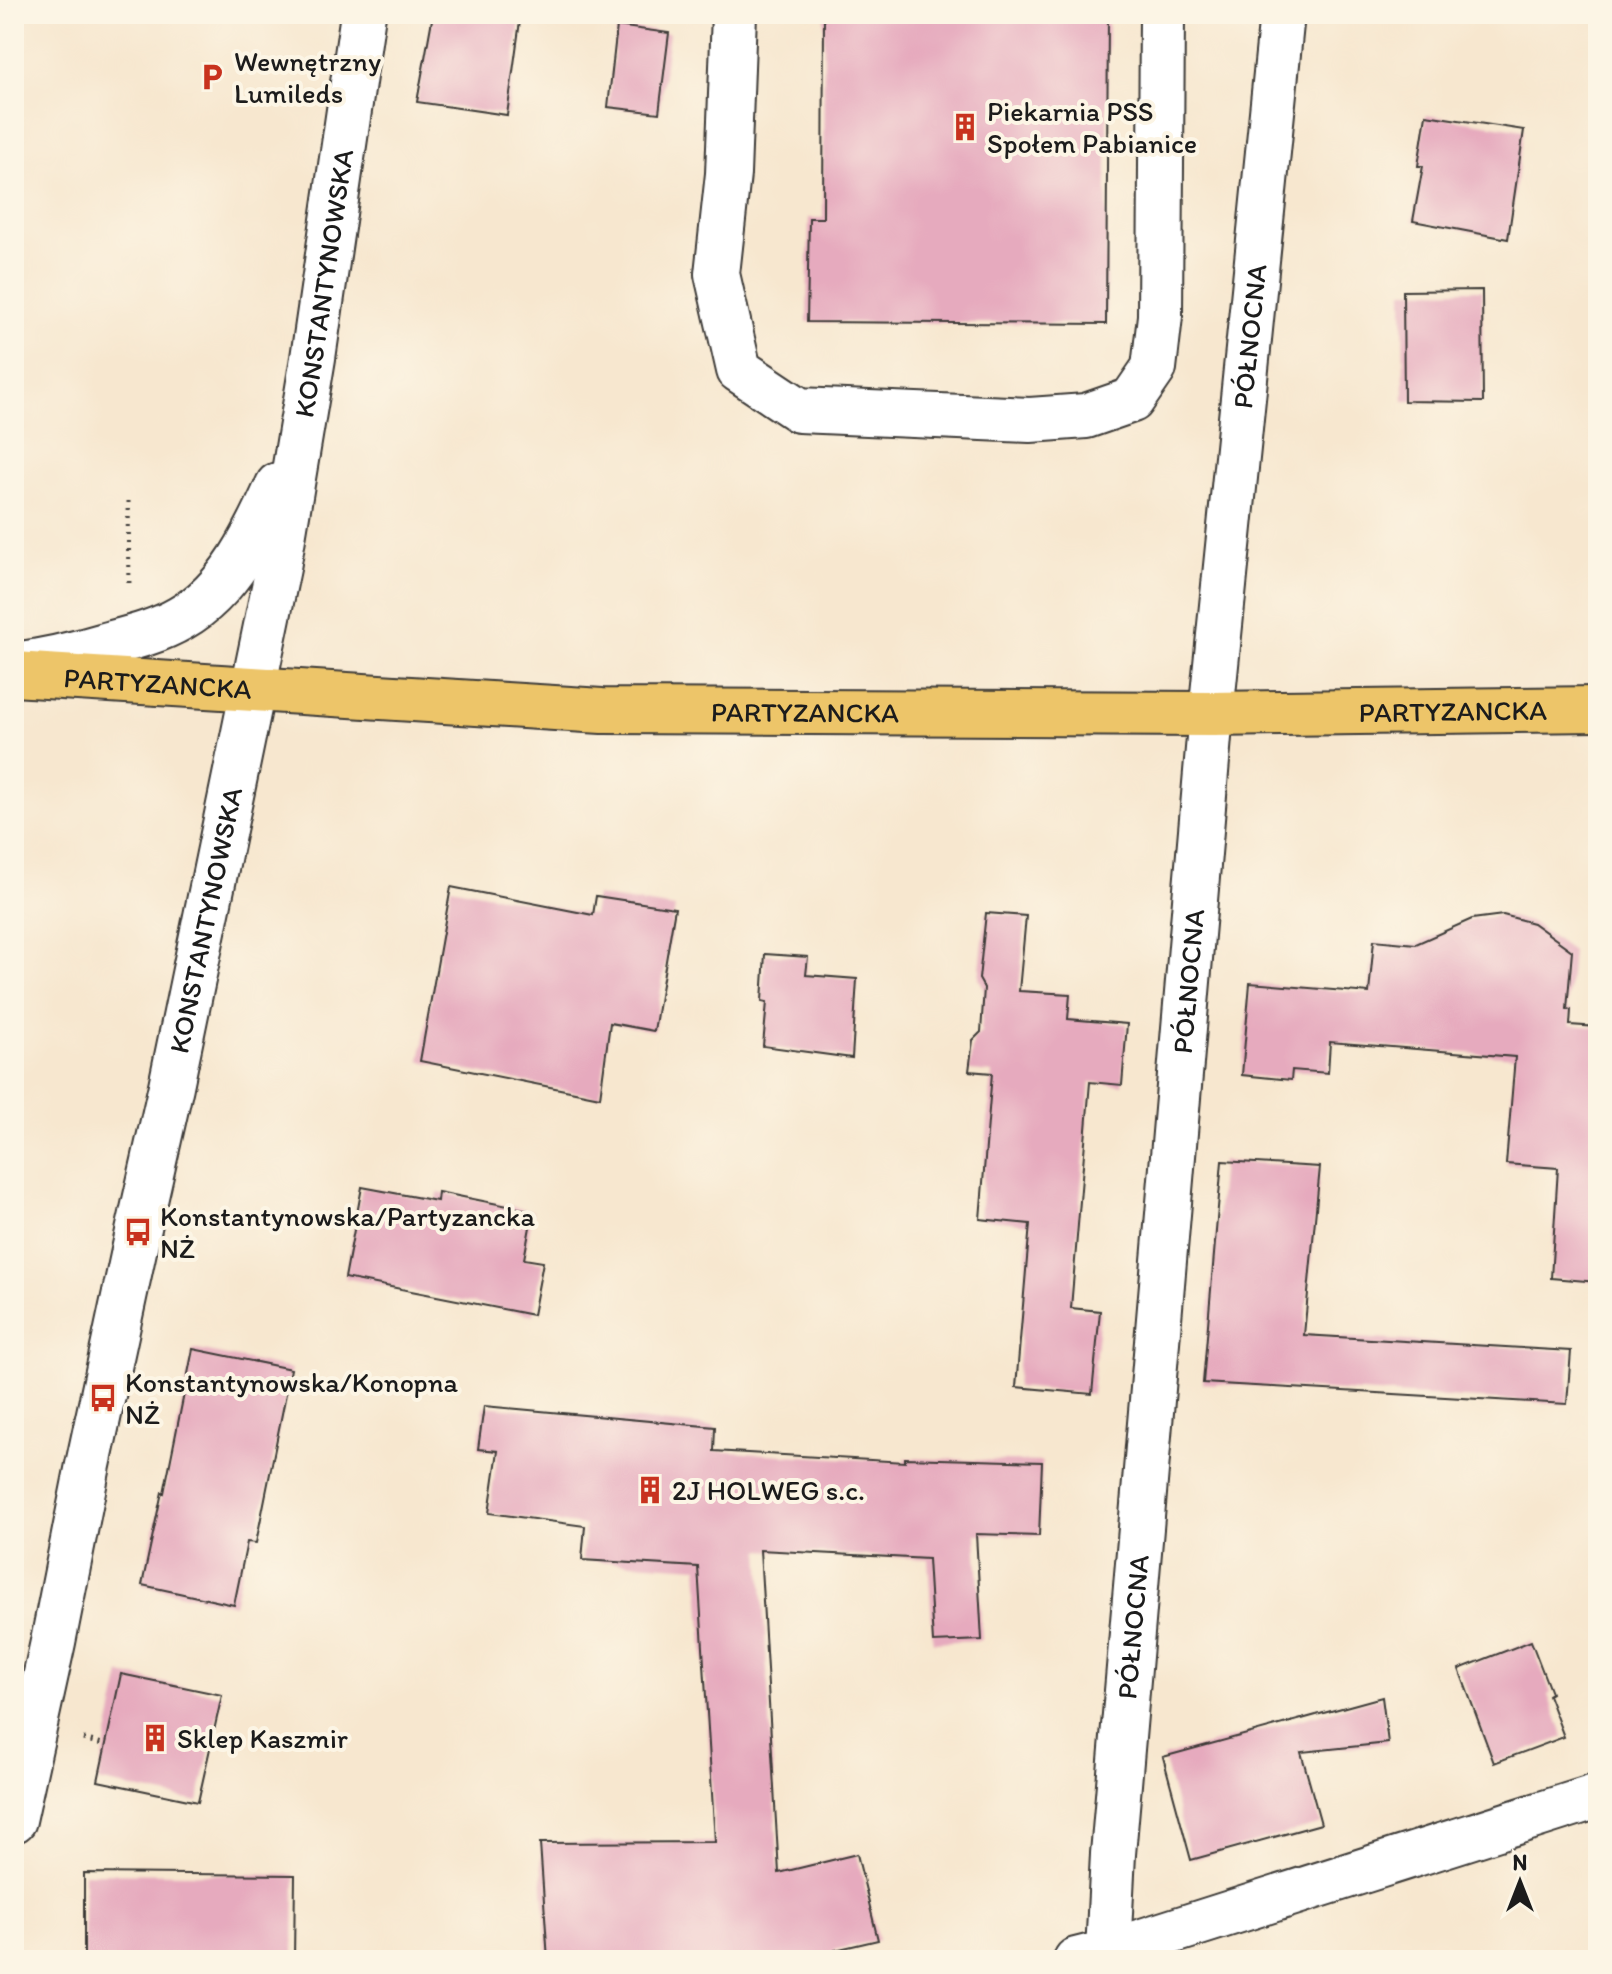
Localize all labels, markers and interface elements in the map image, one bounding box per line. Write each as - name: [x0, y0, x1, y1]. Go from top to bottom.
- place label: Wewnętrzny Lumileds: [234, 44, 381, 110]
- parking icon: Wewnętrzny Lumileds: [197, 62, 227, 92]
- place label: Piekarnia PSS Społem Pabianice: [987, 94, 1197, 160]
- building icon: Piekarnia PSS Społem Pabianice: [950, 112, 980, 142]
- street label: KONSTANTYNOWSKA: [286, 147, 360, 420]
- street label: PÓŁNOCNA: [1225, 262, 1274, 410]
- street label: PARTYZANCKA: [63, 660, 253, 706]
- street label: PARTYZANCKA: [1358, 693, 1547, 729]
- street label: PARTYZANCKA: [711, 695, 899, 729]
- street label: KONSTANTYNOWSKA: [161, 784, 249, 1056]
- street label: PÓŁNOCNA: [1165, 908, 1211, 1055]
- place label: Konstantynowska/Partyzancka NŻ: [160, 1199, 536, 1265]
- bus stop icon: Konstantynowska/Partyzancka NŻ: [123, 1217, 153, 1247]
- place label: Konstantynowska/Konopna NŻ: [125, 1365, 459, 1431]
- bus stop icon: Konstantynowska/Konopna NŻ: [88, 1383, 118, 1413]
- place label: 2J HOLWEG s.c.: [672, 1473, 865, 1507]
- building icon: 2J HOLWEG s.c.: [635, 1475, 665, 1505]
- street label: PÓŁNOCNA: [1109, 1553, 1156, 1701]
- place label: Sklep Kaszmir: [177, 1721, 348, 1755]
- building icon: Sklep Kaszmir: [140, 1723, 170, 1753]
- north arrow: [1480, 1842, 1560, 1922]
- text: N: [1513, 1849, 1527, 1876]

